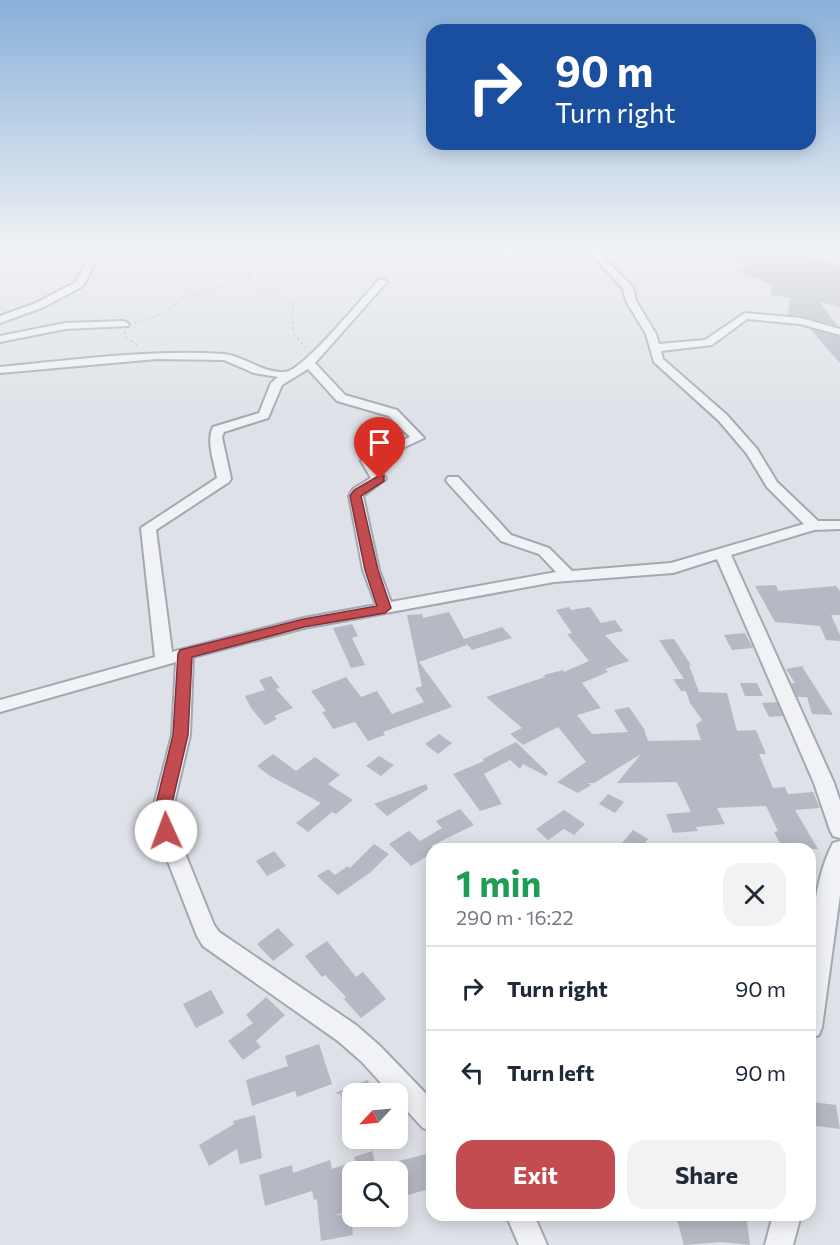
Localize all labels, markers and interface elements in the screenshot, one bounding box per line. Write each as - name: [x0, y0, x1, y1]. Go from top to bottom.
- text: 90 m: [555, 44, 654, 96]
- icon: right: [456, 48, 534, 126]
- text: Turn right: [555, 96, 675, 129]
- pin: [354, 417, 405, 479]
- icon: arrive: [363, 426, 396, 459]
- position arrow: [134, 799, 198, 863]
- text: 1 min: [456, 860, 541, 904]
- button: close: [723, 863, 786, 926]
- text: 290 m · 16:22: [456, 905, 573, 929]
- icon: right: [456, 972, 489, 1005]
- text: Turn right: [507, 975, 608, 1002]
- text: 90 m: [735, 975, 786, 1002]
- icon: left: [456, 1056, 489, 1089]
- text: Turn left: [507, 1059, 594, 1086]
- text: 90 m: [735, 1059, 786, 1086]
- north arrow: [342, 1083, 408, 1149]
- map controls: [342, 1083, 408, 1227]
- button: Exit: [456, 1140, 615, 1209]
- button: Share: [627, 1140, 786, 1209]
- button: search: [342, 1161, 408, 1227]

